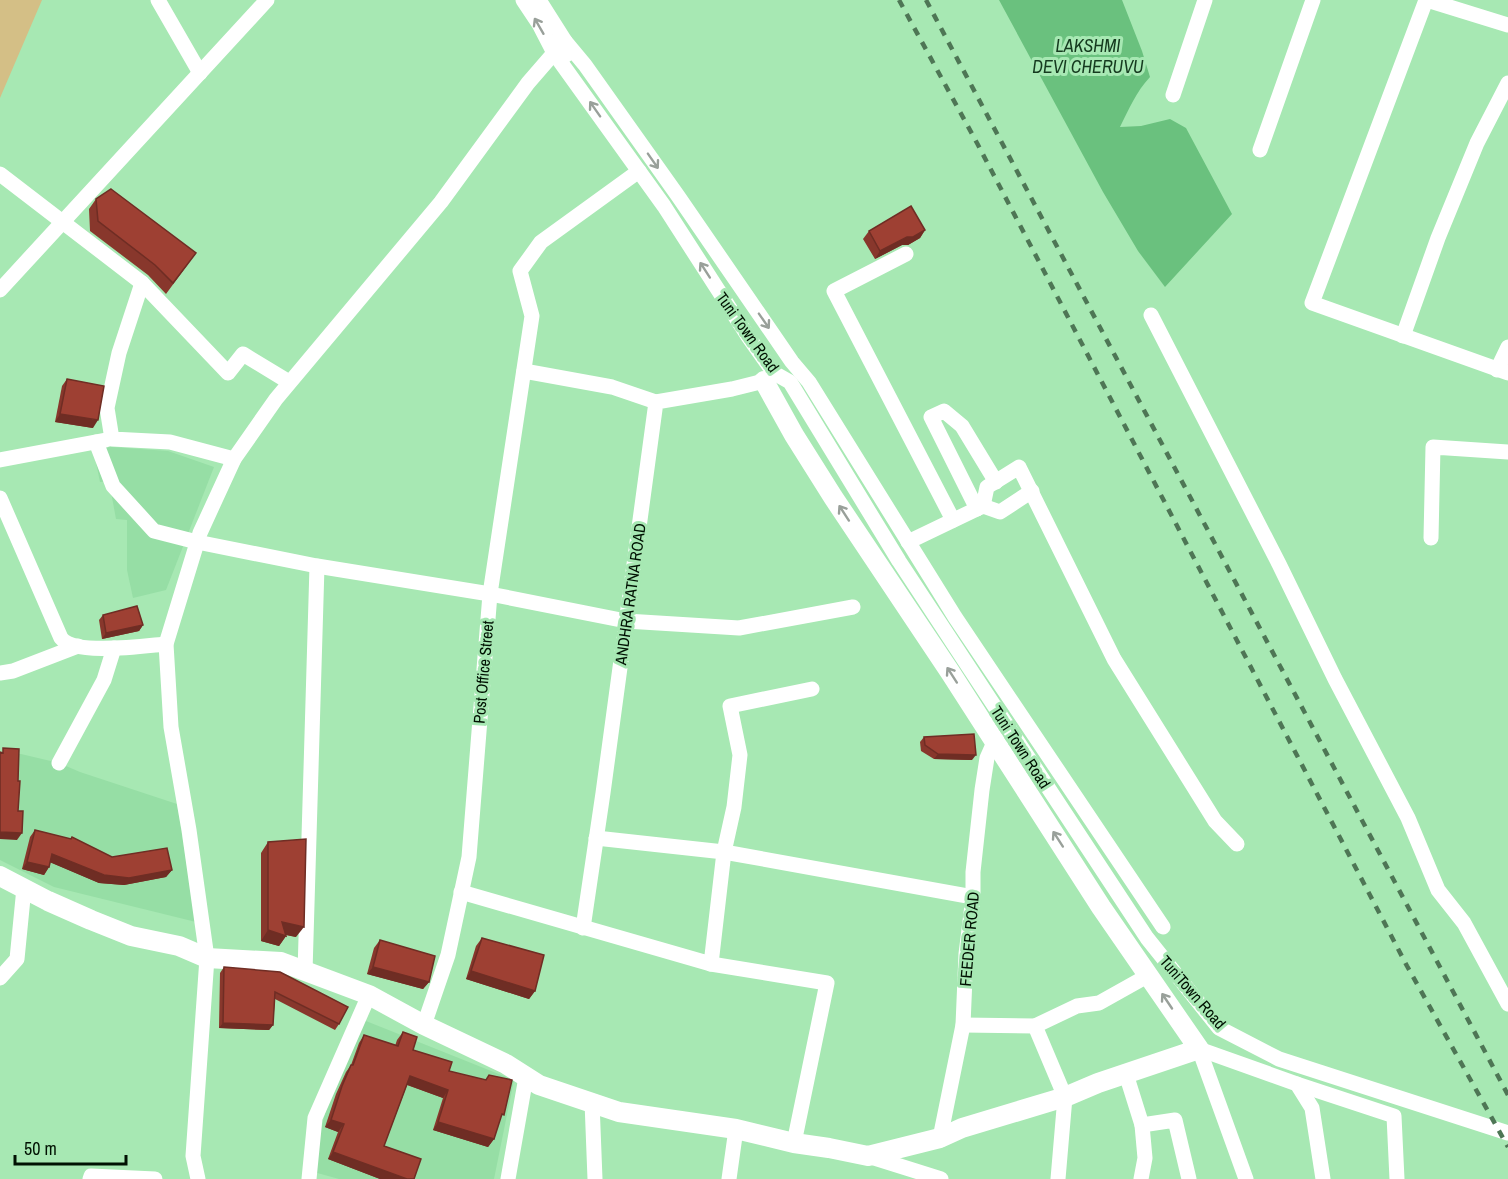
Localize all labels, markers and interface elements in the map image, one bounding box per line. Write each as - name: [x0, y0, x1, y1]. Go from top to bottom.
- one-way arrow: [533, 18, 545, 35]
- water label: LAKSHMI DEVI CHERUVU: [1032, 33, 1144, 79]
- one-way arrow: [589, 101, 601, 117]
- one-way arrow: [647, 152, 659, 168]
- one-way arrow: [698, 261, 711, 278]
- street label: Tuni Town Road: [711, 287, 785, 377]
- one-way arrow: [758, 313, 770, 329]
- one-way arrow: [838, 505, 850, 522]
- street label: ANDHRA RATNA ROAD: [609, 522, 651, 667]
- street label: Post Office Street: [468, 619, 498, 724]
- one-way arrow: [946, 667, 958, 684]
- street label: Tuni Town Road: [986, 702, 1056, 792]
- one-way arrow: [1052, 831, 1064, 848]
- street label: FEEDER ROAD: [954, 891, 984, 987]
- street label: TuniTown Road: [1155, 951, 1231, 1033]
- one-way arrow: [1161, 993, 1173, 1010]
- scale bar: [15, 1128, 126, 1166]
- text: 50 m: [24, 1136, 57, 1161]

